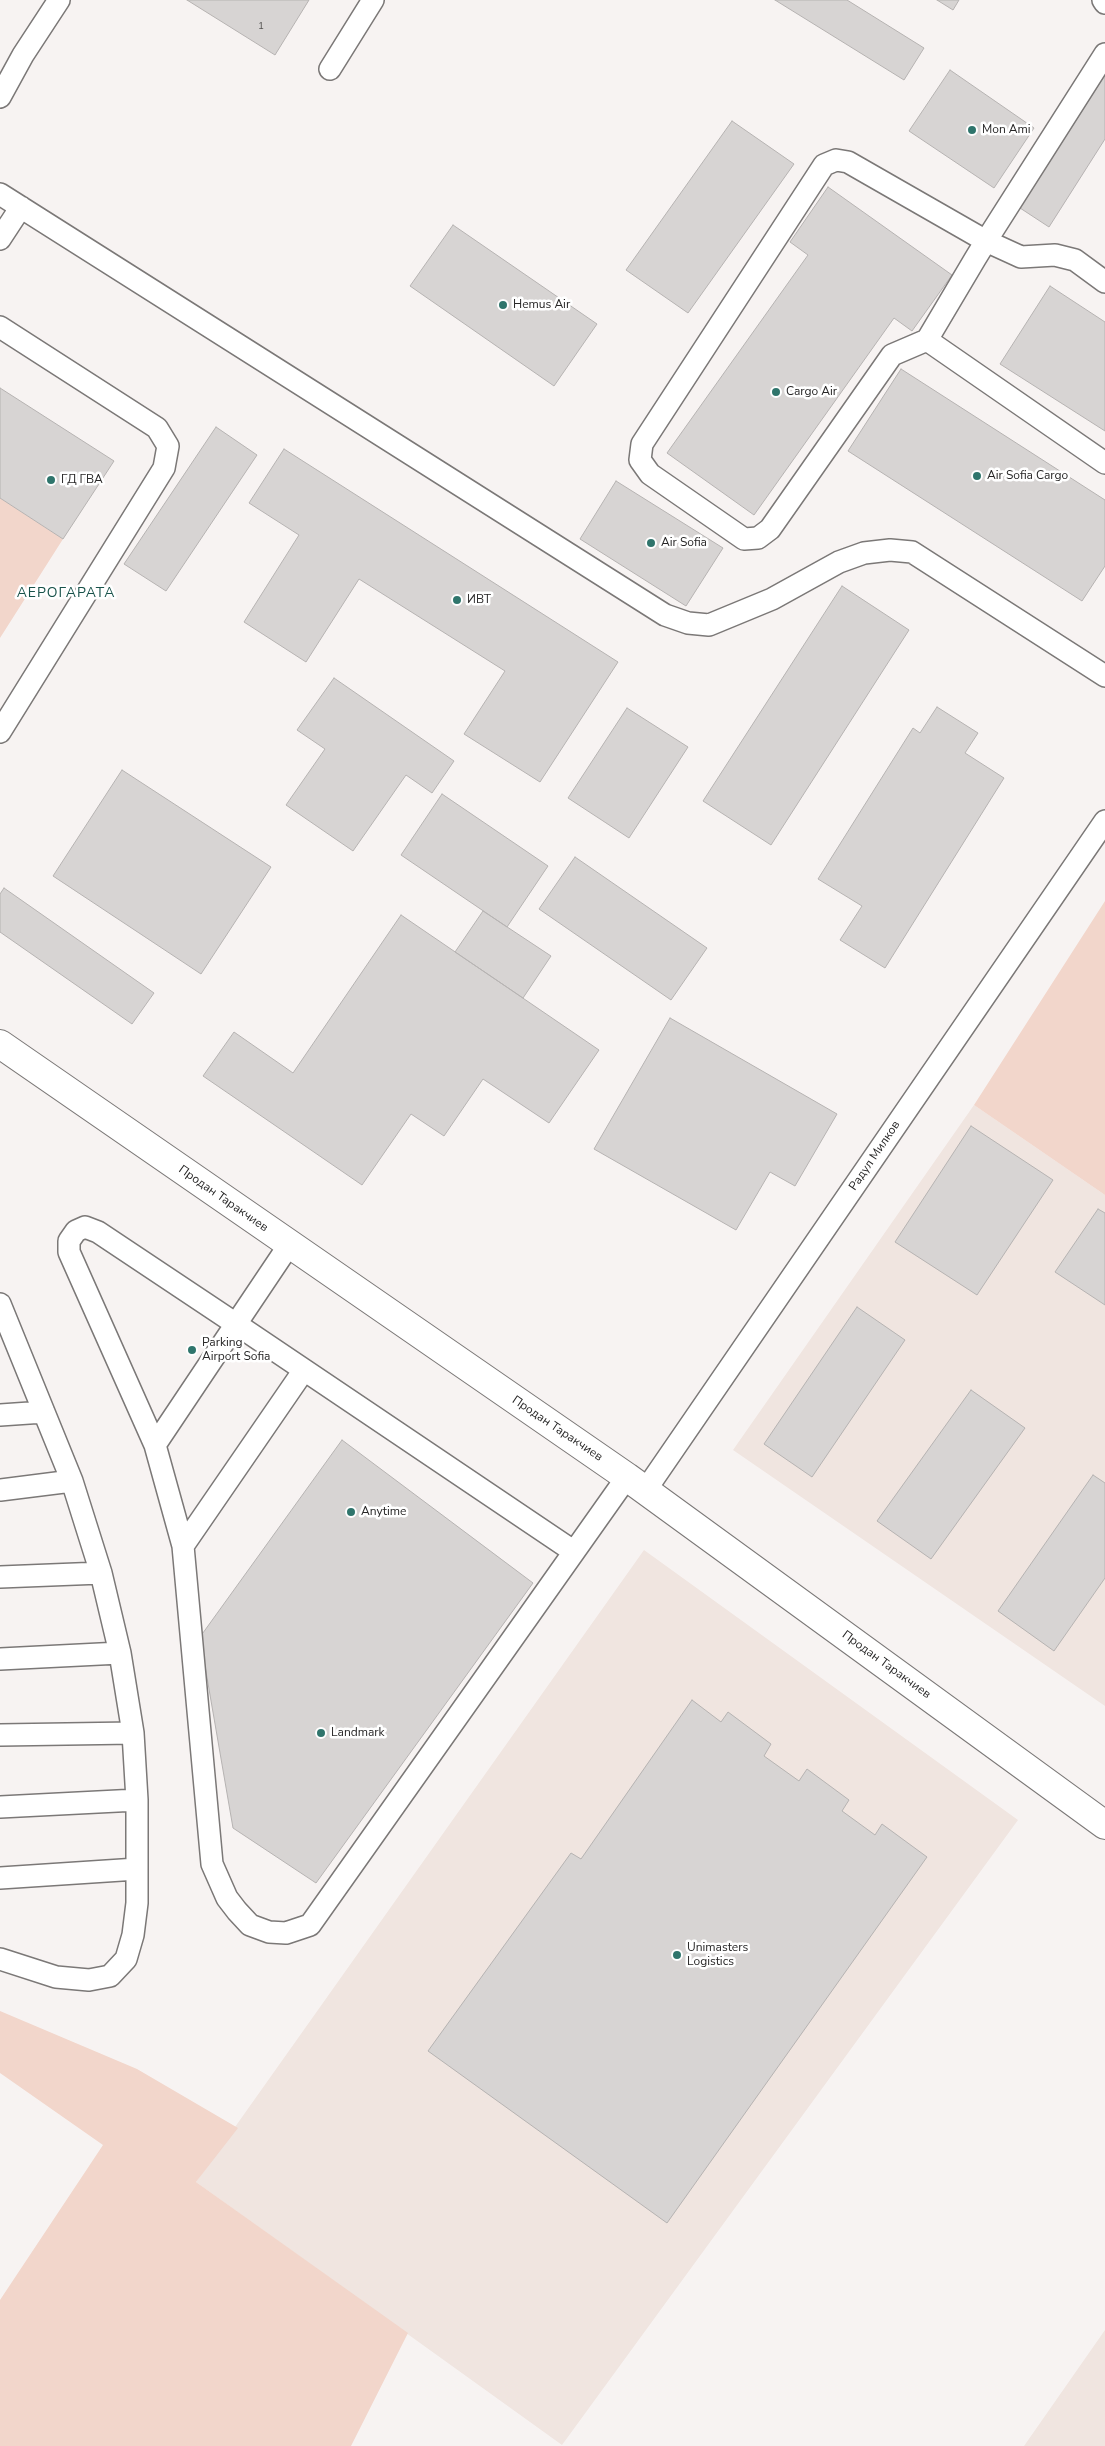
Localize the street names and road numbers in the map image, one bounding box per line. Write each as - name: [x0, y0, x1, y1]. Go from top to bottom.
- street label: Радул Милков: [846, 1118, 904, 1194]
- street label: Продан Таракчиев: [175, 1163, 271, 1235]
- street label: Продан Таракчиев: [509, 1393, 605, 1465]
- street label: Продан Таракчиев: [839, 1628, 933, 1702]

